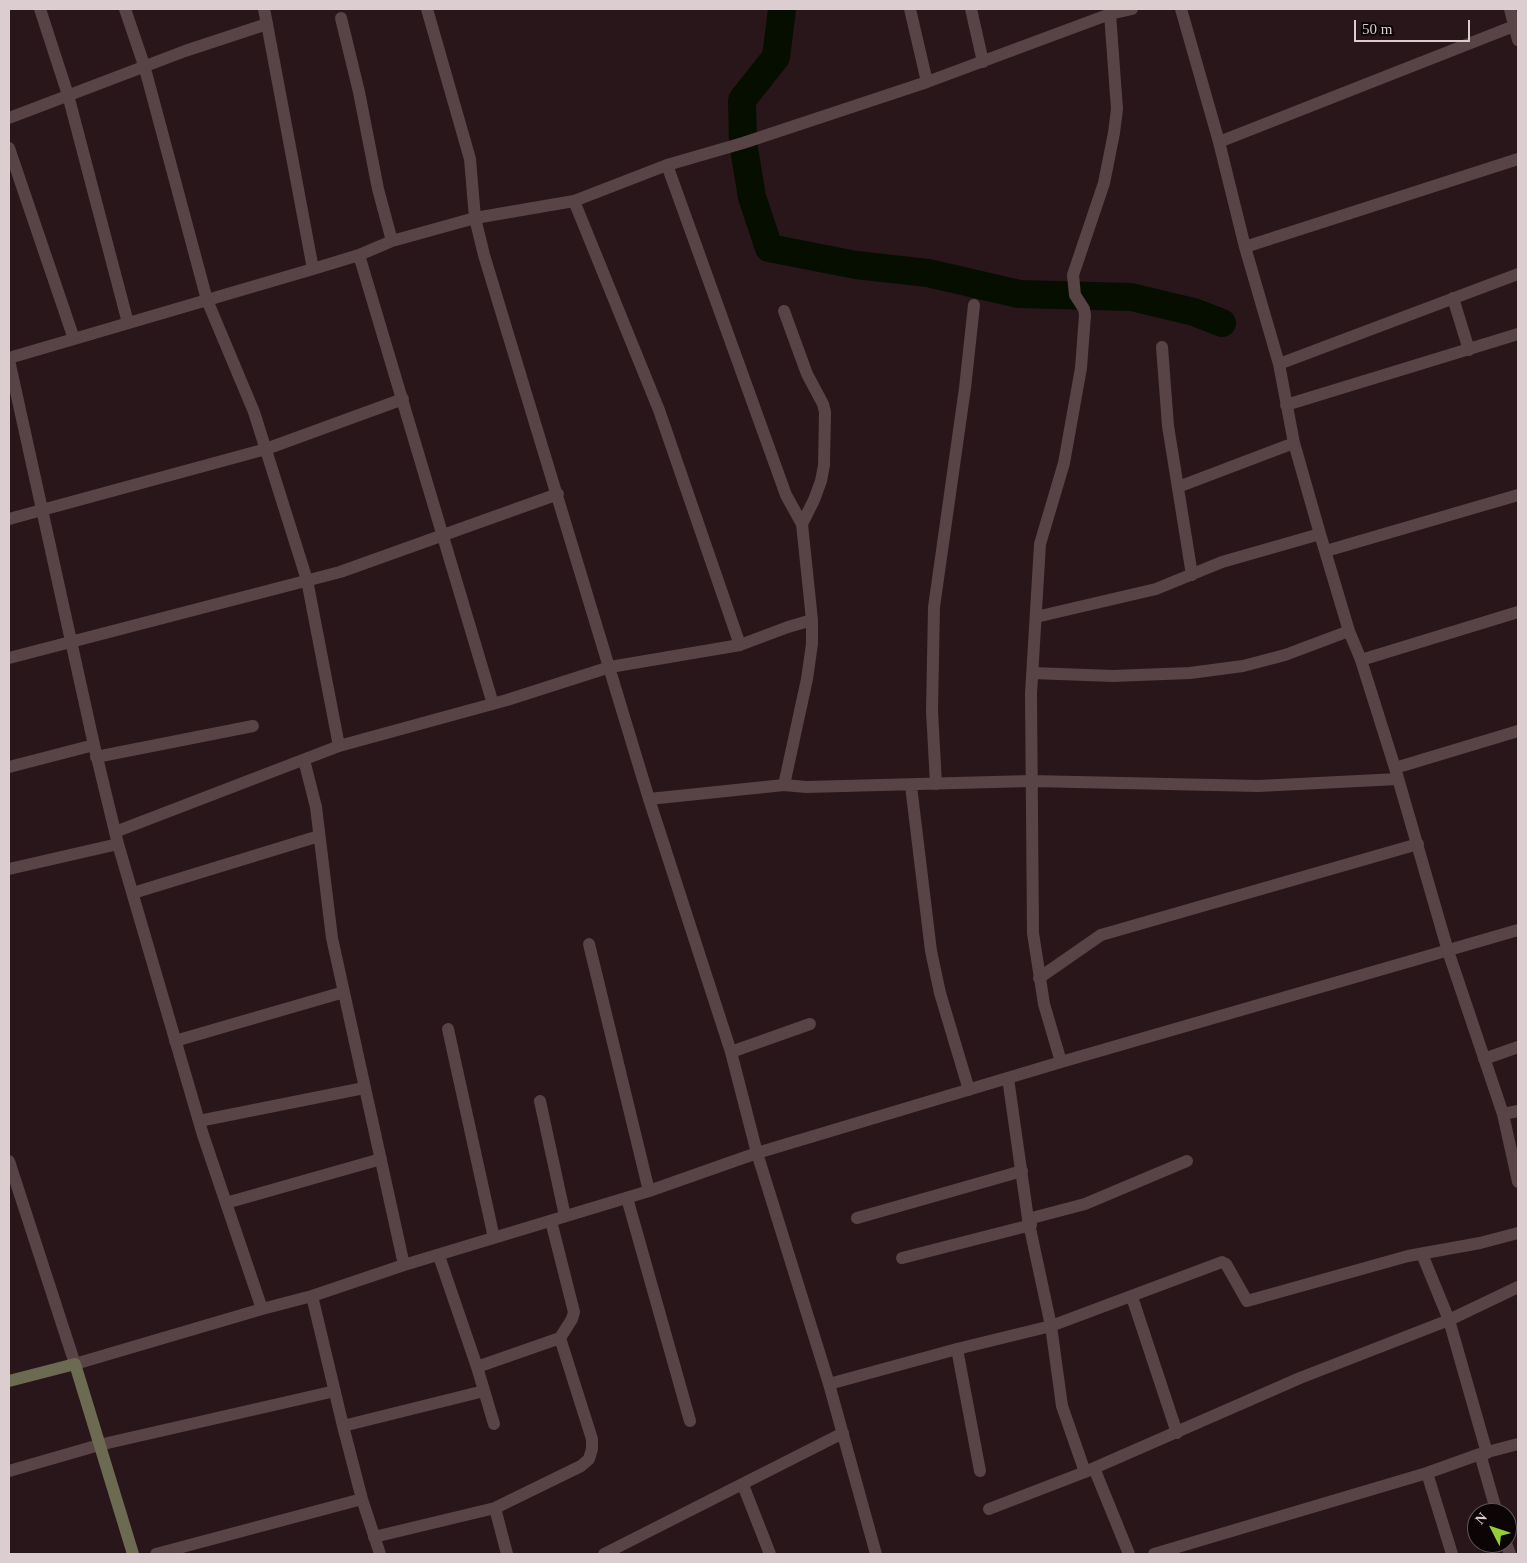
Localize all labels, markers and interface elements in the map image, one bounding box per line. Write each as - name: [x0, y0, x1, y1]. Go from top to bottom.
- scale bar: [1357, 10, 1473, 42]
- text: 50 m: [1362, 21, 1392, 37]
- north arrow: [1467, 1503, 1517, 1553]
- text: N: [1472, 1510, 1490, 1527]

